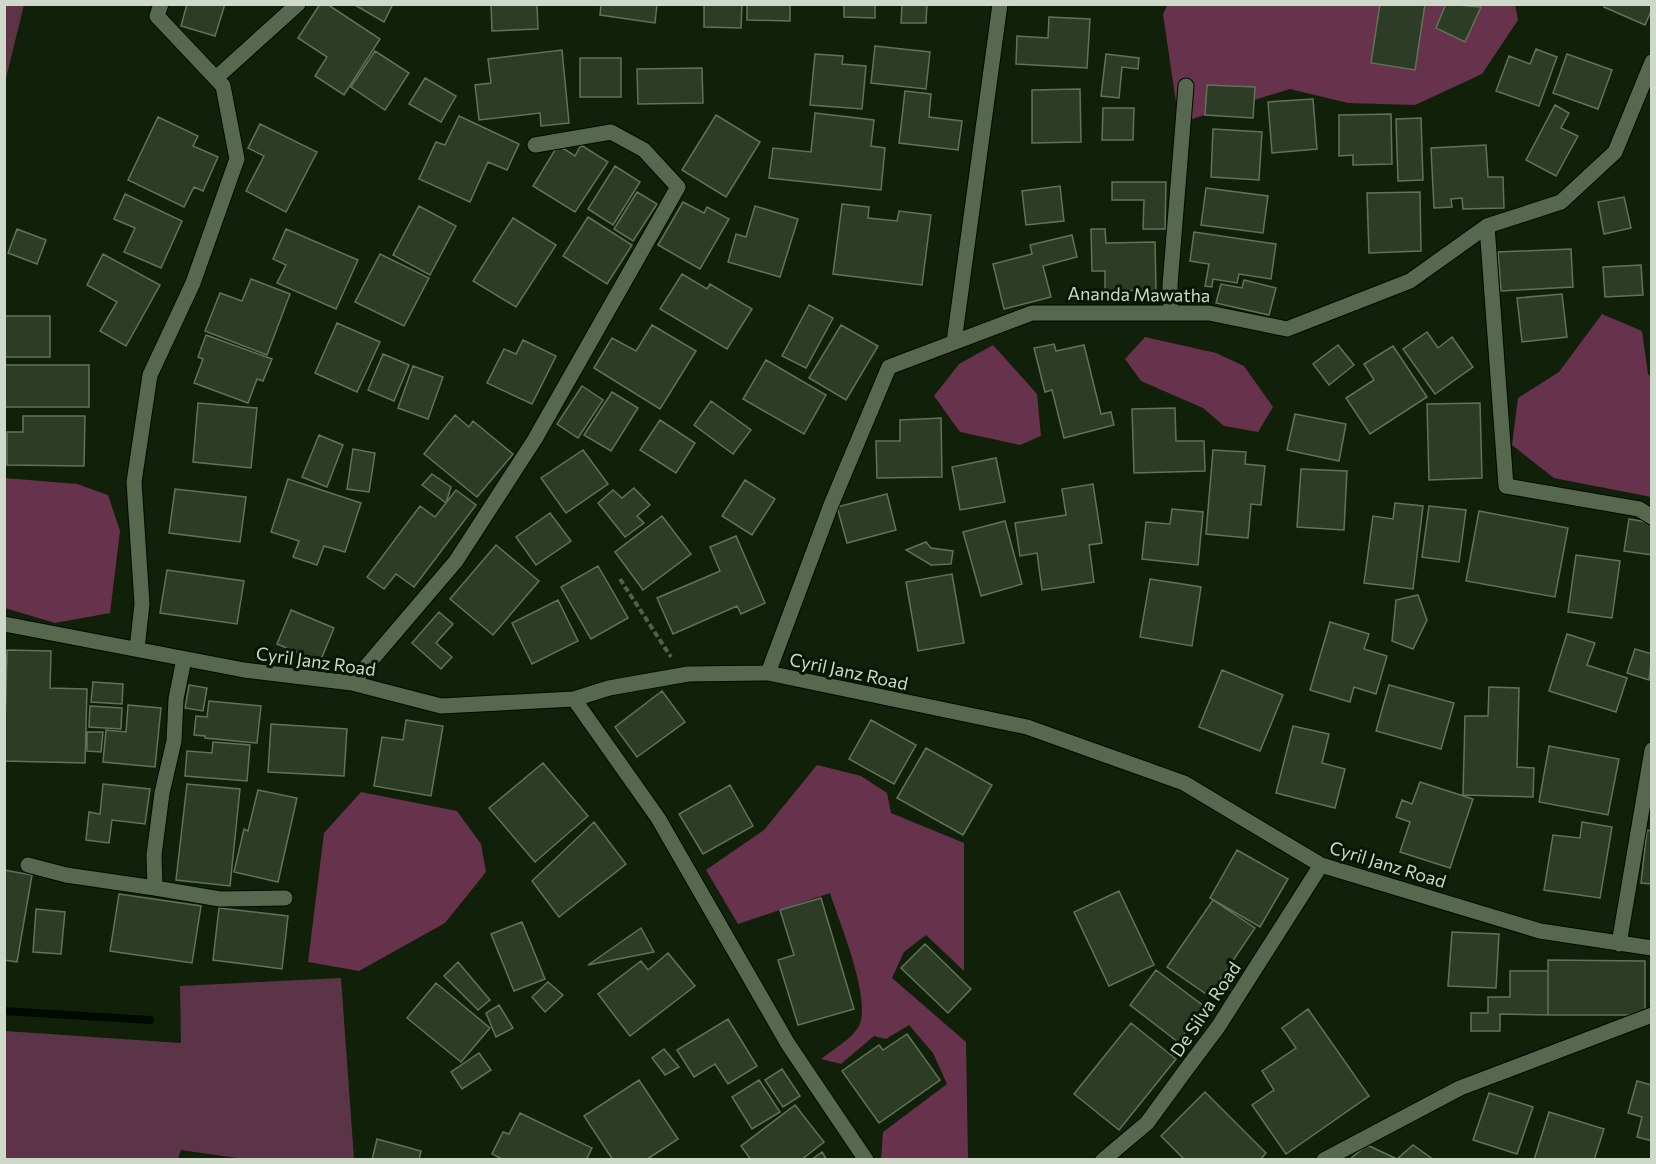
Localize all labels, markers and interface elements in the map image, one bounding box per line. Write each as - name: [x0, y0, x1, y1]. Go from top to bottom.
- street label: Ananda Mawatha: [1067, 282, 1211, 306]
- street label: Cyril Janz Road: [255, 642, 377, 680]
- street label: Cyril Janz Road: [788, 648, 910, 694]
- street label: Cyril Janz Road: [1327, 836, 1449, 892]
- street label: De Silva Road: [1165, 957, 1245, 1061]

